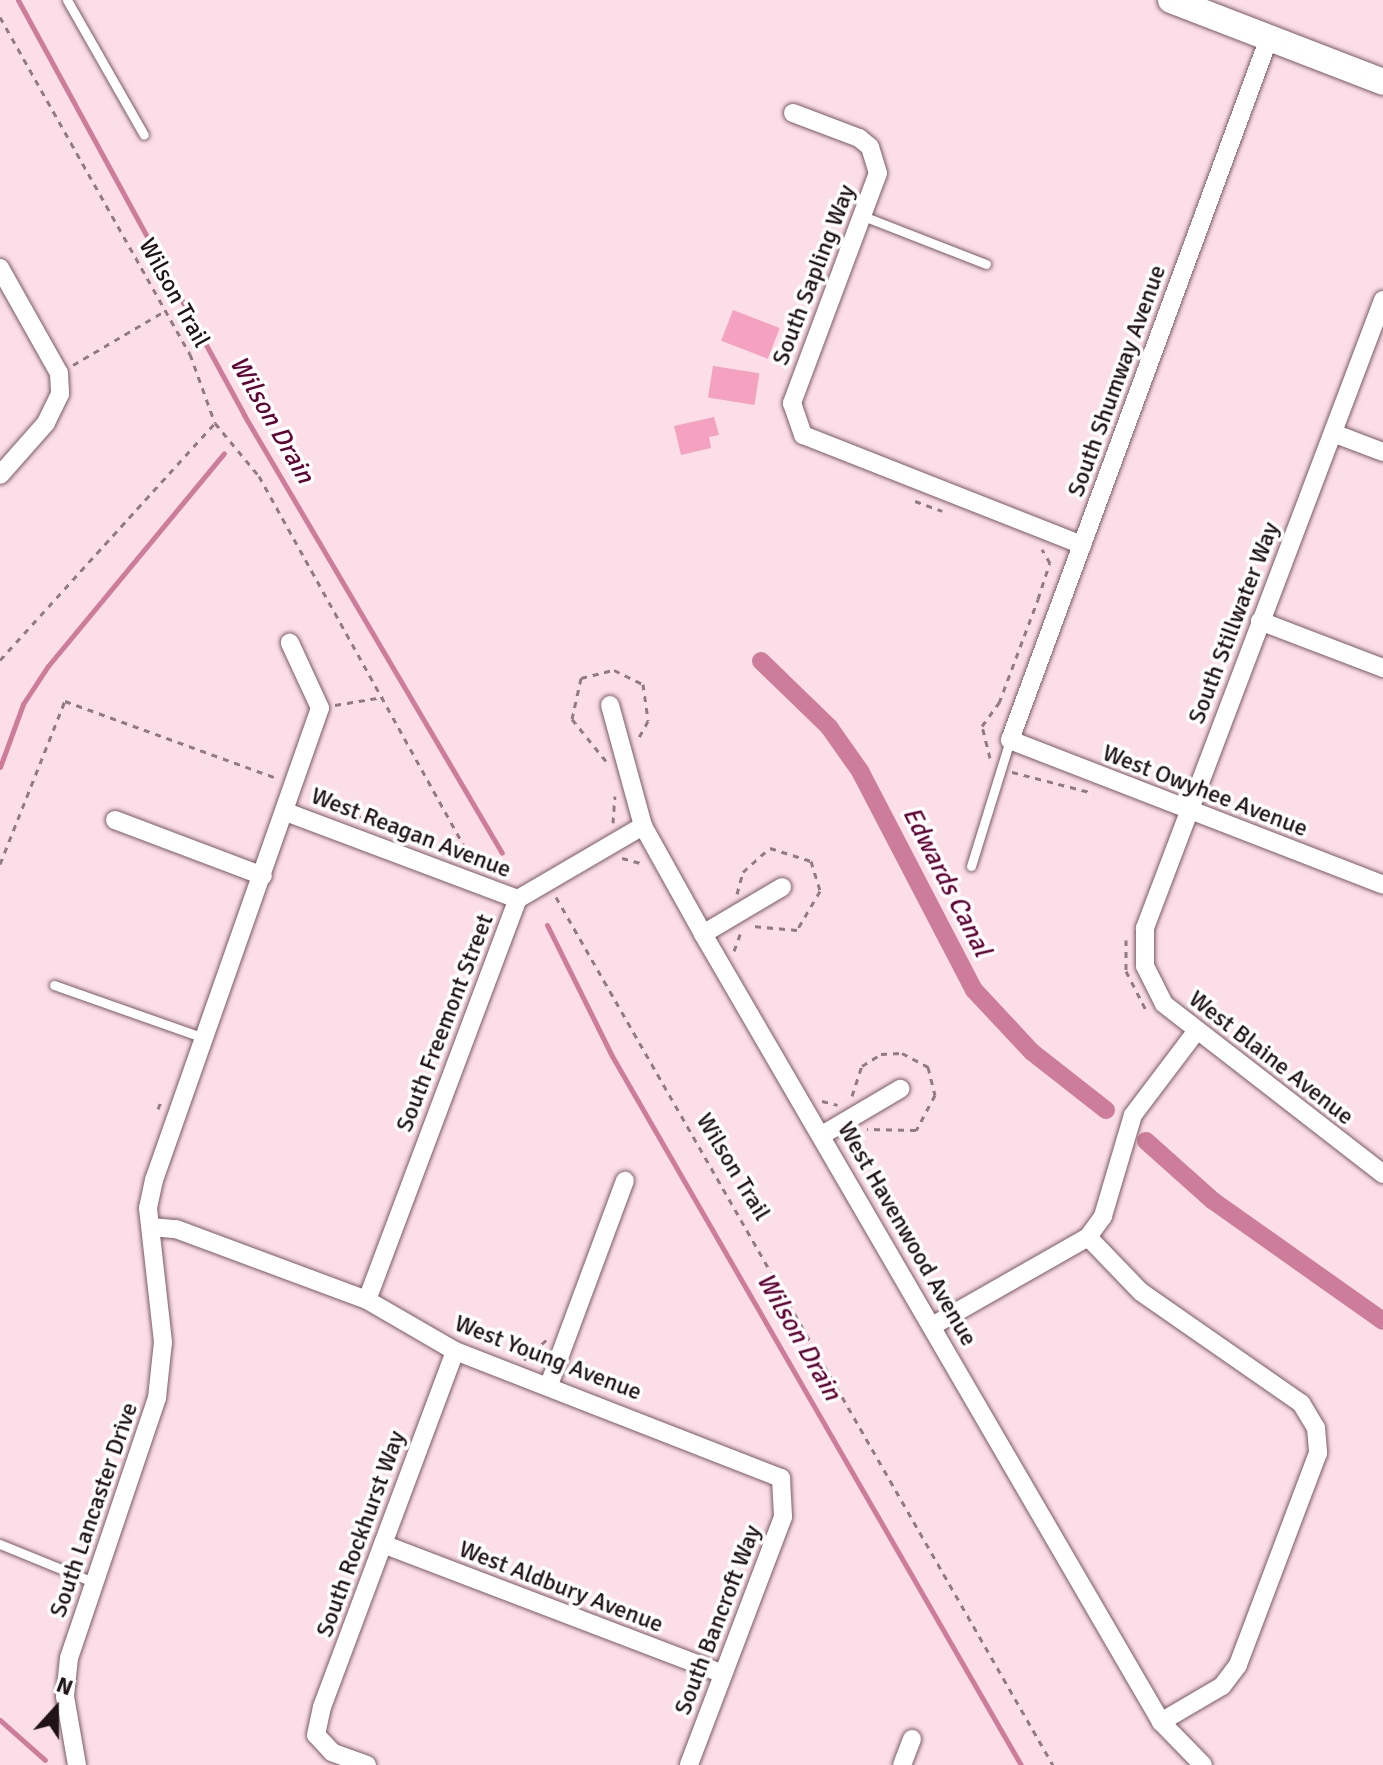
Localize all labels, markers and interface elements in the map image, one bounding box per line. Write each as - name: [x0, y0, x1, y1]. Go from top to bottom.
- street label: South Sapling Way: [766, 181, 862, 369]
- street label: Wilson Trail: [132, 233, 216, 353]
- street label: South Shumway Avenue: [1062, 261, 1172, 501]
- water label: Wilson Drain: [222, 351, 320, 489]
- street label: South Stillwater Way: [1182, 518, 1286, 728]
- street label: West Owyhee Avenue: [1098, 739, 1312, 843]
- street label: West Reagan Avenue: [307, 782, 515, 884]
- water label: Edwards Canal: [895, 802, 997, 962]
- street label: South Freemont Street: [390, 910, 500, 1136]
- street label: West Blaine Avenue: [1183, 985, 1359, 1131]
- street label: Wilson Trail: [690, 1108, 776, 1226]
- street label: West Havenwood Avenue: [831, 1117, 983, 1351]
- water label: Wilson Drain: [749, 1268, 847, 1406]
- street label: West Young Avenue: [450, 1309, 646, 1407]
- street label: South Lancaster Drive: [44, 1399, 144, 1621]
- street label: South Rockhurst Way: [310, 1427, 412, 1641]
- street label: South Bancroft Way: [669, 1521, 767, 1719]
- street label: West Aldbury Avenue: [455, 1535, 667, 1639]
- north arrow: [16, 1669, 96, 1749]
- text: N: [53, 1671, 77, 1701]

